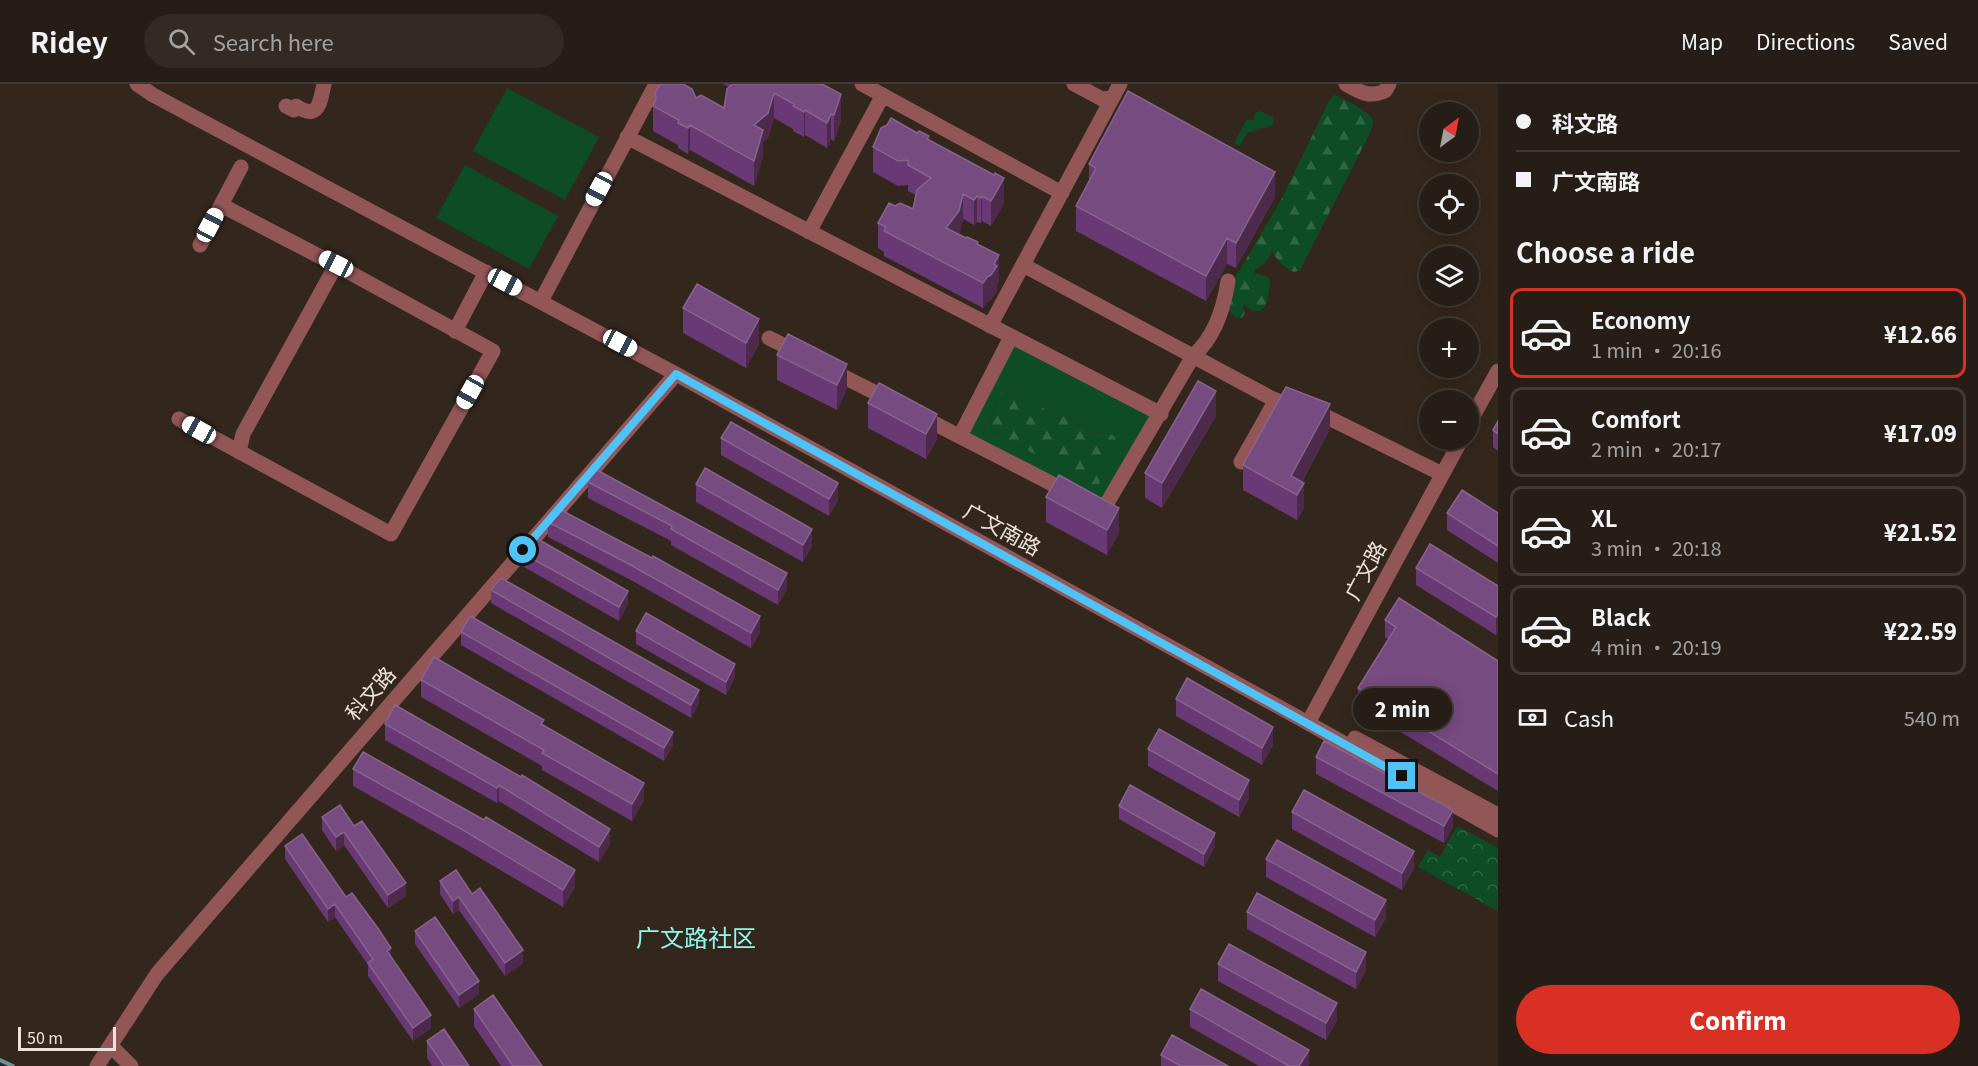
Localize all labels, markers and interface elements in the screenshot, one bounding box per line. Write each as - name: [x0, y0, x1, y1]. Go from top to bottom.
- search box: [144, 14, 564, 68]
- text: Ridey: [30, 21, 108, 61]
- icon: search: [165, 25, 198, 58]
- text: Search here: [213, 25, 334, 57]
- text: Map: [1681, 26, 1723, 56]
- text: Directions: [1756, 26, 1855, 56]
- text: Saved: [1888, 26, 1948, 56]
- north arrow: [1419, 102, 1479, 162]
- map controls: [1419, 102, 1479, 450]
- text: 科文路: [1552, 106, 1618, 138]
- text: 广文南路: [1552, 164, 1640, 196]
- car: [583, 169, 615, 209]
- button: locate: [1419, 174, 1479, 234]
- car: [194, 205, 226, 245]
- text: Choose a ride: [1516, 232, 1695, 271]
- button: layers: [1419, 246, 1479, 306]
- car: [316, 248, 356, 280]
- car: [485, 266, 525, 298]
- text: Economy: [1591, 303, 1690, 335]
- icon: car: [1519, 306, 1573, 360]
- text: ¥12.66: [1884, 317, 1957, 349]
- button: +: [1419, 318, 1479, 378]
- car: [600, 327, 640, 359]
- text: 1 min · 20:16: [1591, 335, 1722, 364]
- car: [453, 372, 487, 412]
- button: −: [1419, 390, 1479, 450]
- text: Comfort: [1591, 402, 1681, 434]
- icon: car: [1519, 405, 1573, 459]
- car: [179, 413, 219, 447]
- text: ¥17.09: [1884, 416, 1957, 448]
- text: 2 min · 20:17: [1591, 434, 1722, 463]
- street label: 广文南路: [959, 495, 1047, 562]
- text: XL: [1591, 501, 1618, 533]
- icon: car: [1519, 504, 1573, 558]
- text: ¥21.52: [1884, 515, 1957, 547]
- text: 3 min · 20:18: [1591, 533, 1722, 562]
- street label: 广文路: [1336, 535, 1392, 605]
- route start: [509, 536, 536, 563]
- text: Black: [1591, 600, 1651, 632]
- icon: car: [1519, 603, 1573, 657]
- text: ¥22.59: [1884, 614, 1957, 646]
- text: 4 min · 20:19: [1591, 632, 1722, 661]
- street label: 科文路: [338, 659, 401, 726]
- callout: 2 min: [1352, 689, 1452, 731]
- text: 2 min: [1375, 694, 1430, 723]
- icon: cash: [1516, 701, 1549, 734]
- text: Cash: [1564, 701, 1614, 733]
- text: 540 m: [1904, 703, 1960, 732]
- route end: [1388, 762, 1415, 789]
- district label: 广文路社区: [636, 919, 756, 954]
- button: Confirm: [1516, 985, 1960, 1054]
- scale bar: [18, 1024, 116, 1052]
- text: 50 m: [27, 1025, 63, 1049]

